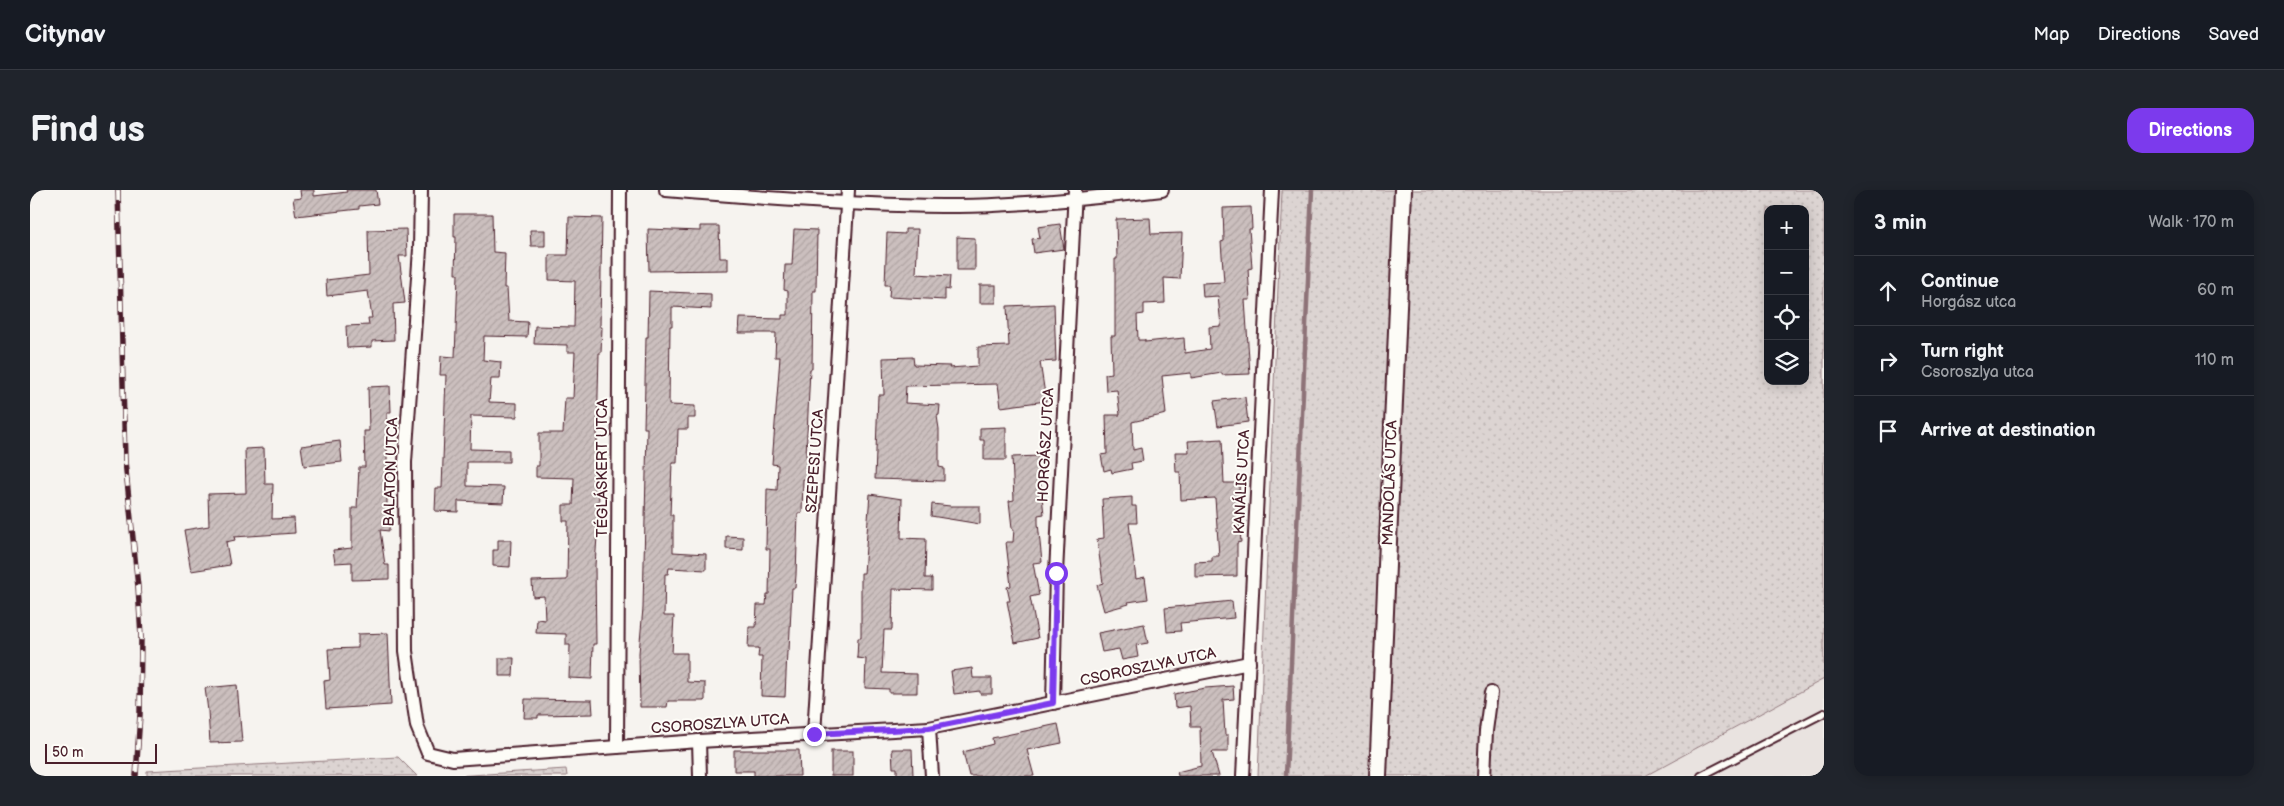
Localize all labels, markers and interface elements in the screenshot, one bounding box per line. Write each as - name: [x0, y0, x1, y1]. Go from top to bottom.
- text: Citynav: [25, 20, 106, 49]
- text: Map: [2034, 24, 2070, 45]
- text: Directions: [2098, 24, 2180, 45]
- text: Saved: [2208, 24, 2259, 45]
- button: Directions: [2127, 108, 2254, 153]
- text: Find us: [30, 109, 145, 152]
- map controls: [1764, 205, 1809, 385]
- button: +: [1764, 205, 1809, 250]
- text: 3 min: [1874, 210, 1927, 235]
- text: Walk · 170 m: [2148, 213, 2234, 232]
- button: −: [1764, 250, 1809, 295]
- text: Continue: [1921, 270, 1999, 293]
- icon: ahead: [1874, 277, 1902, 305]
- text: 60 m: [2197, 281, 2234, 300]
- text: Horgász utca: [1921, 293, 2016, 312]
- button: locate: [1764, 295, 1809, 340]
- button: layers: [1764, 340, 1809, 385]
- text: Turn right: [1921, 340, 2004, 363]
- icon: right: [1874, 347, 1902, 375]
- text: 110 m: [2195, 351, 2234, 370]
- text: Csoroszlya utca: [1921, 363, 2034, 382]
- street label: HORGÁSZ UTCA: [1034, 386, 1059, 503]
- street label: TÉGLÁSKERT UTCA: [593, 398, 612, 537]
- street label: SZEPESI UTCA: [802, 408, 828, 514]
- street label: BALATON UTCA: [380, 416, 402, 527]
- icon: arrive: [1874, 417, 1902, 445]
- street label: MANDOLÁS UTCA: [1378, 419, 1402, 546]
- text: Arrive at destination: [1921, 419, 2096, 442]
- street label: KANÁLIS UTCA: [1230, 428, 1254, 535]
- route start: [1045, 562, 1068, 585]
- street label: CSOROSZLYA UTCA: [1078, 643, 1218, 691]
- street label: CSOROSZLYA UTCA: [650, 710, 790, 738]
- route end: [803, 723, 826, 746]
- scale bar: [45, 741, 158, 764]
- text: 50 m: [52, 744, 84, 761]

